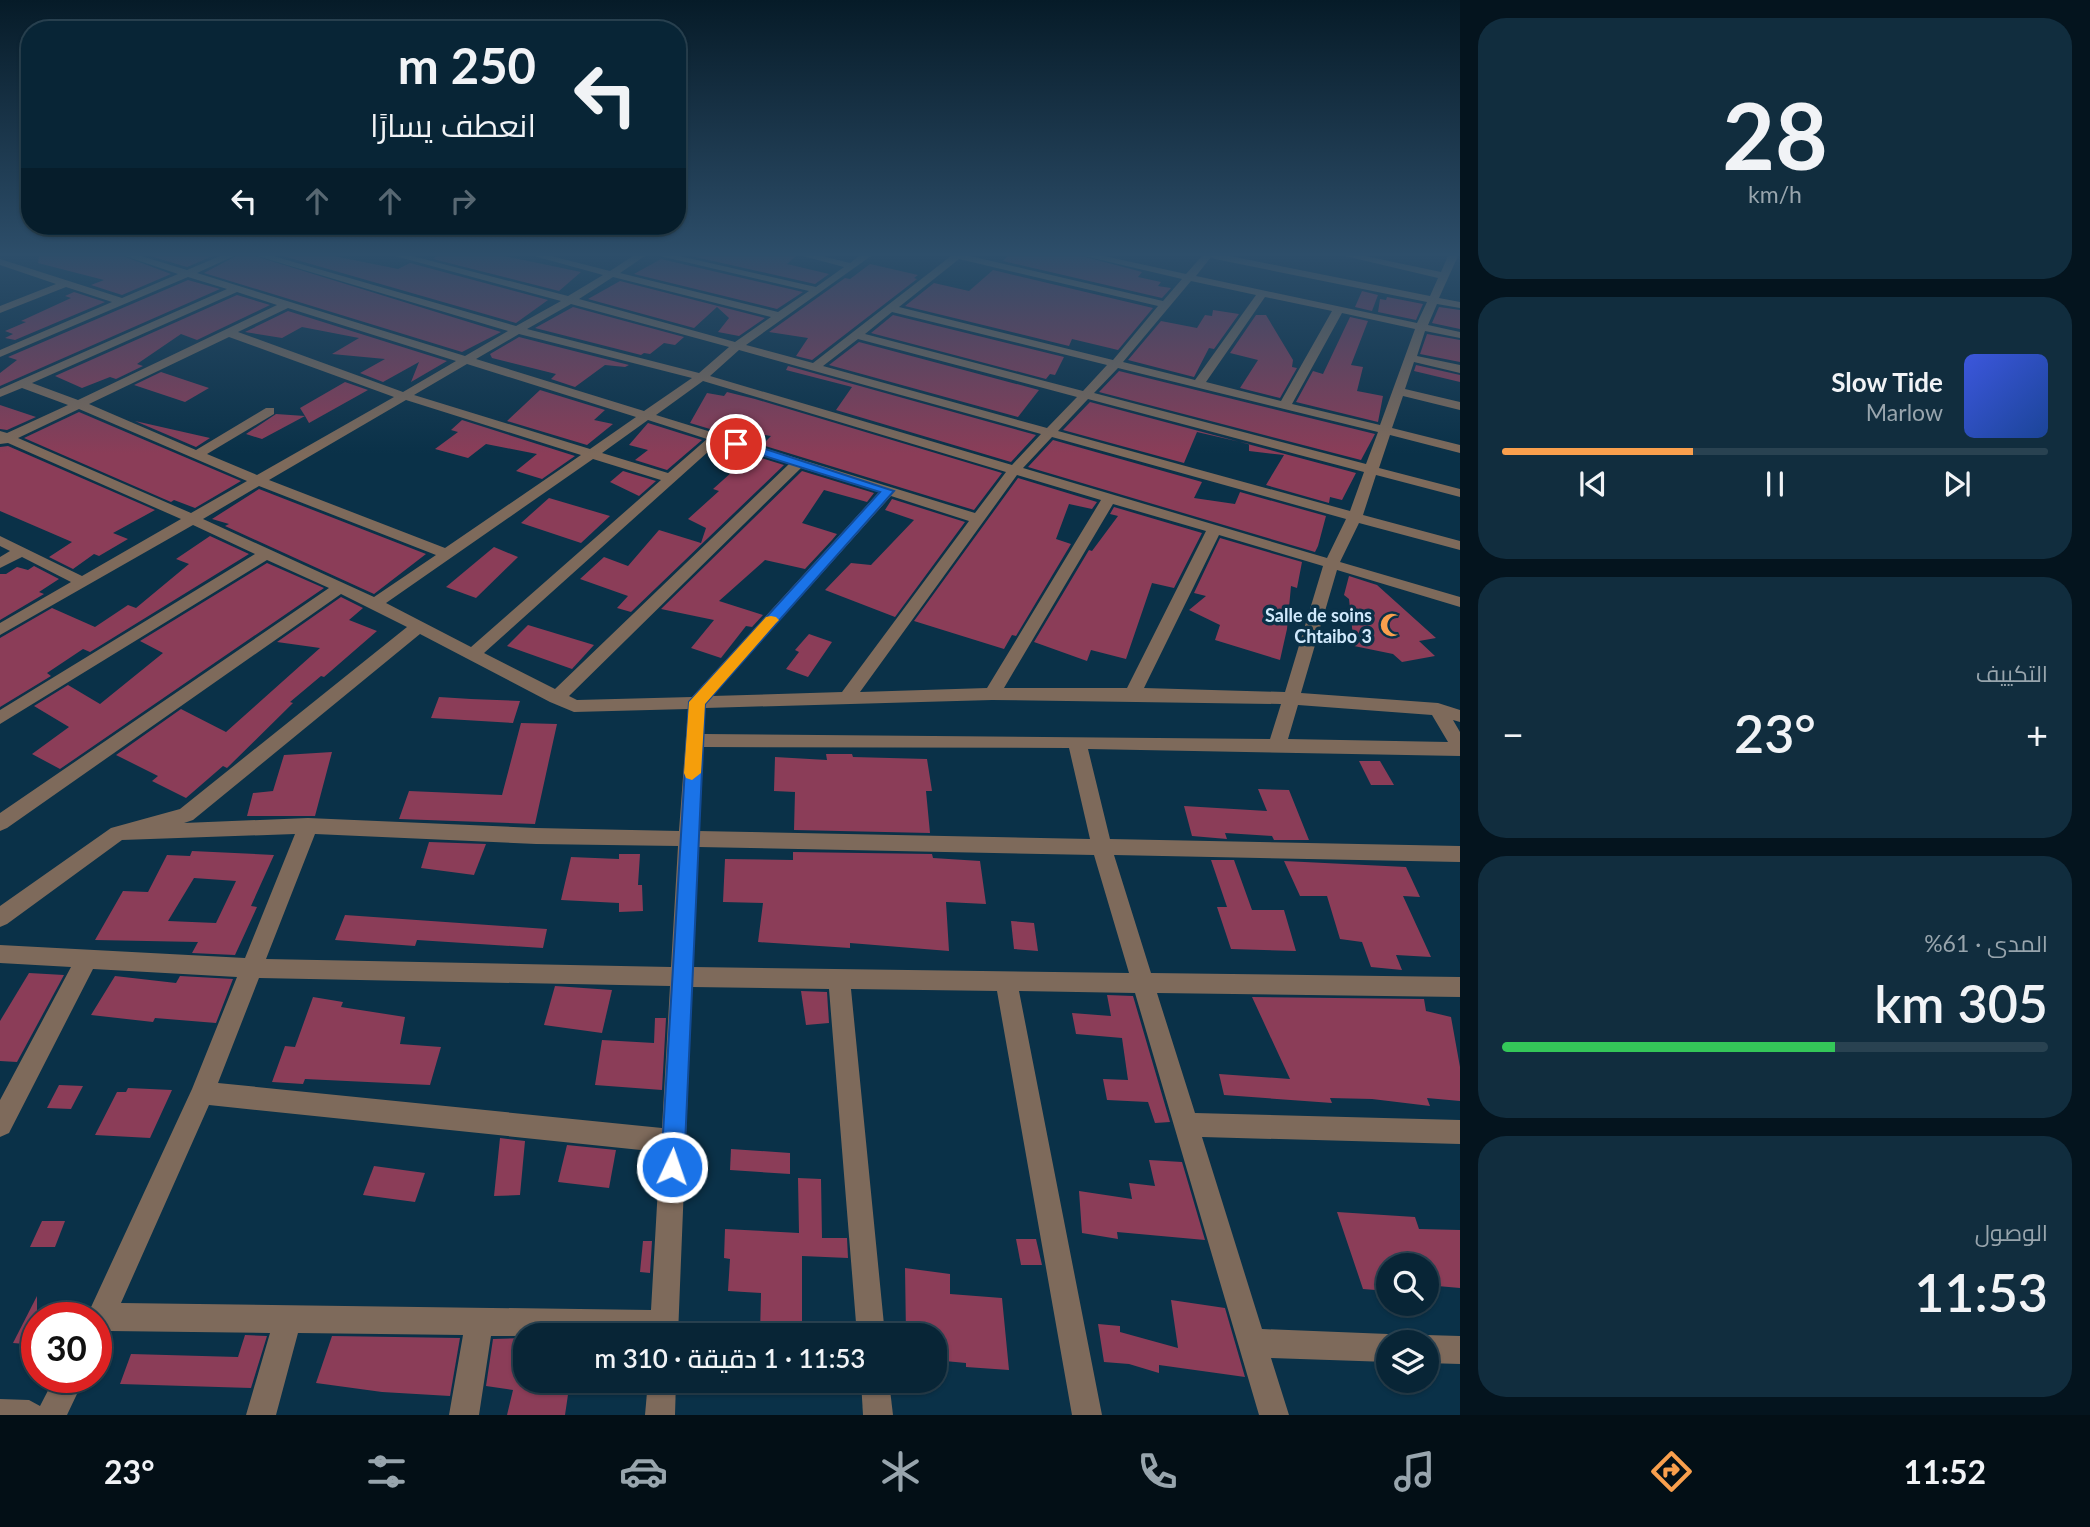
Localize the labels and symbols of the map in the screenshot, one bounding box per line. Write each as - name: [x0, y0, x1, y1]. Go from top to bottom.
- pin: [706, 414, 766, 474]
- place label: Salle de soins Chtaibo 3: [1265, 604, 1372, 647]
- mosque icon: Salle de soins Chtaibo 3: [1378, 611, 1406, 639]
- position arrow: [635, 1130, 709, 1204]
- speed limit sign: 30: [21, 1302, 112, 1393]

